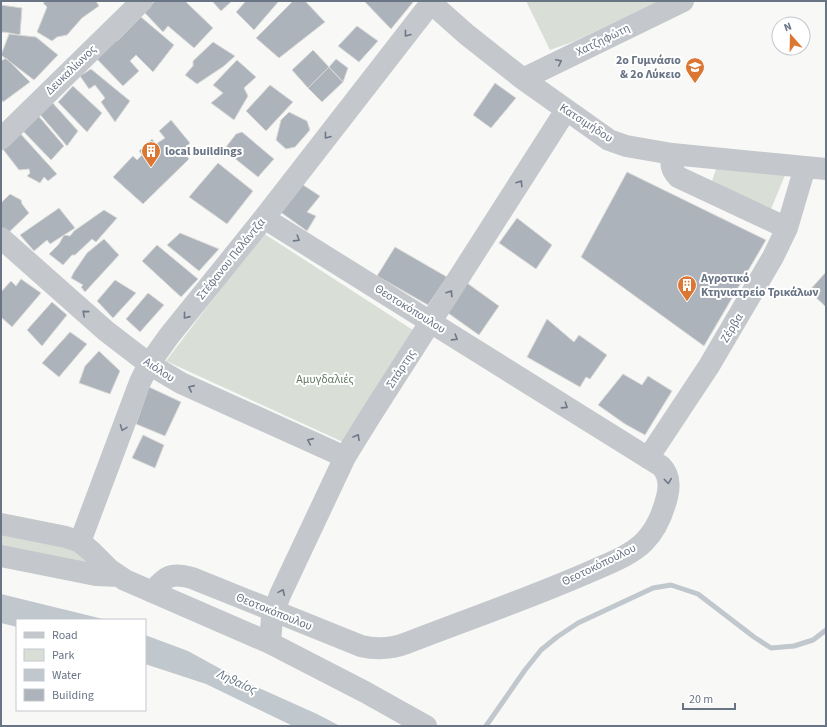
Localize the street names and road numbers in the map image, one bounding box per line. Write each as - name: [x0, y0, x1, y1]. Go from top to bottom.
- street label: Χατζηφώτη: [573, 20, 633, 60]
- street label: Δευκαλίωνος: [42, 41, 100, 99]
- street label: Κατσιμήδου: [556, 99, 616, 147]
- street label: Στέφανου Παλάντζα: [193, 214, 270, 304]
- street label: Θεοτοκόπουλου: [371, 280, 449, 338]
- street label: Ζέρβα: [717, 310, 748, 346]
- street label: Σπάρτης: [382, 346, 420, 392]
- street label: Αιόλου: [140, 354, 178, 386]
- street label: Θεοτοκόπουλου: [559, 540, 639, 590]
- street label: Θεοτοκόπουλου: [233, 589, 315, 635]

